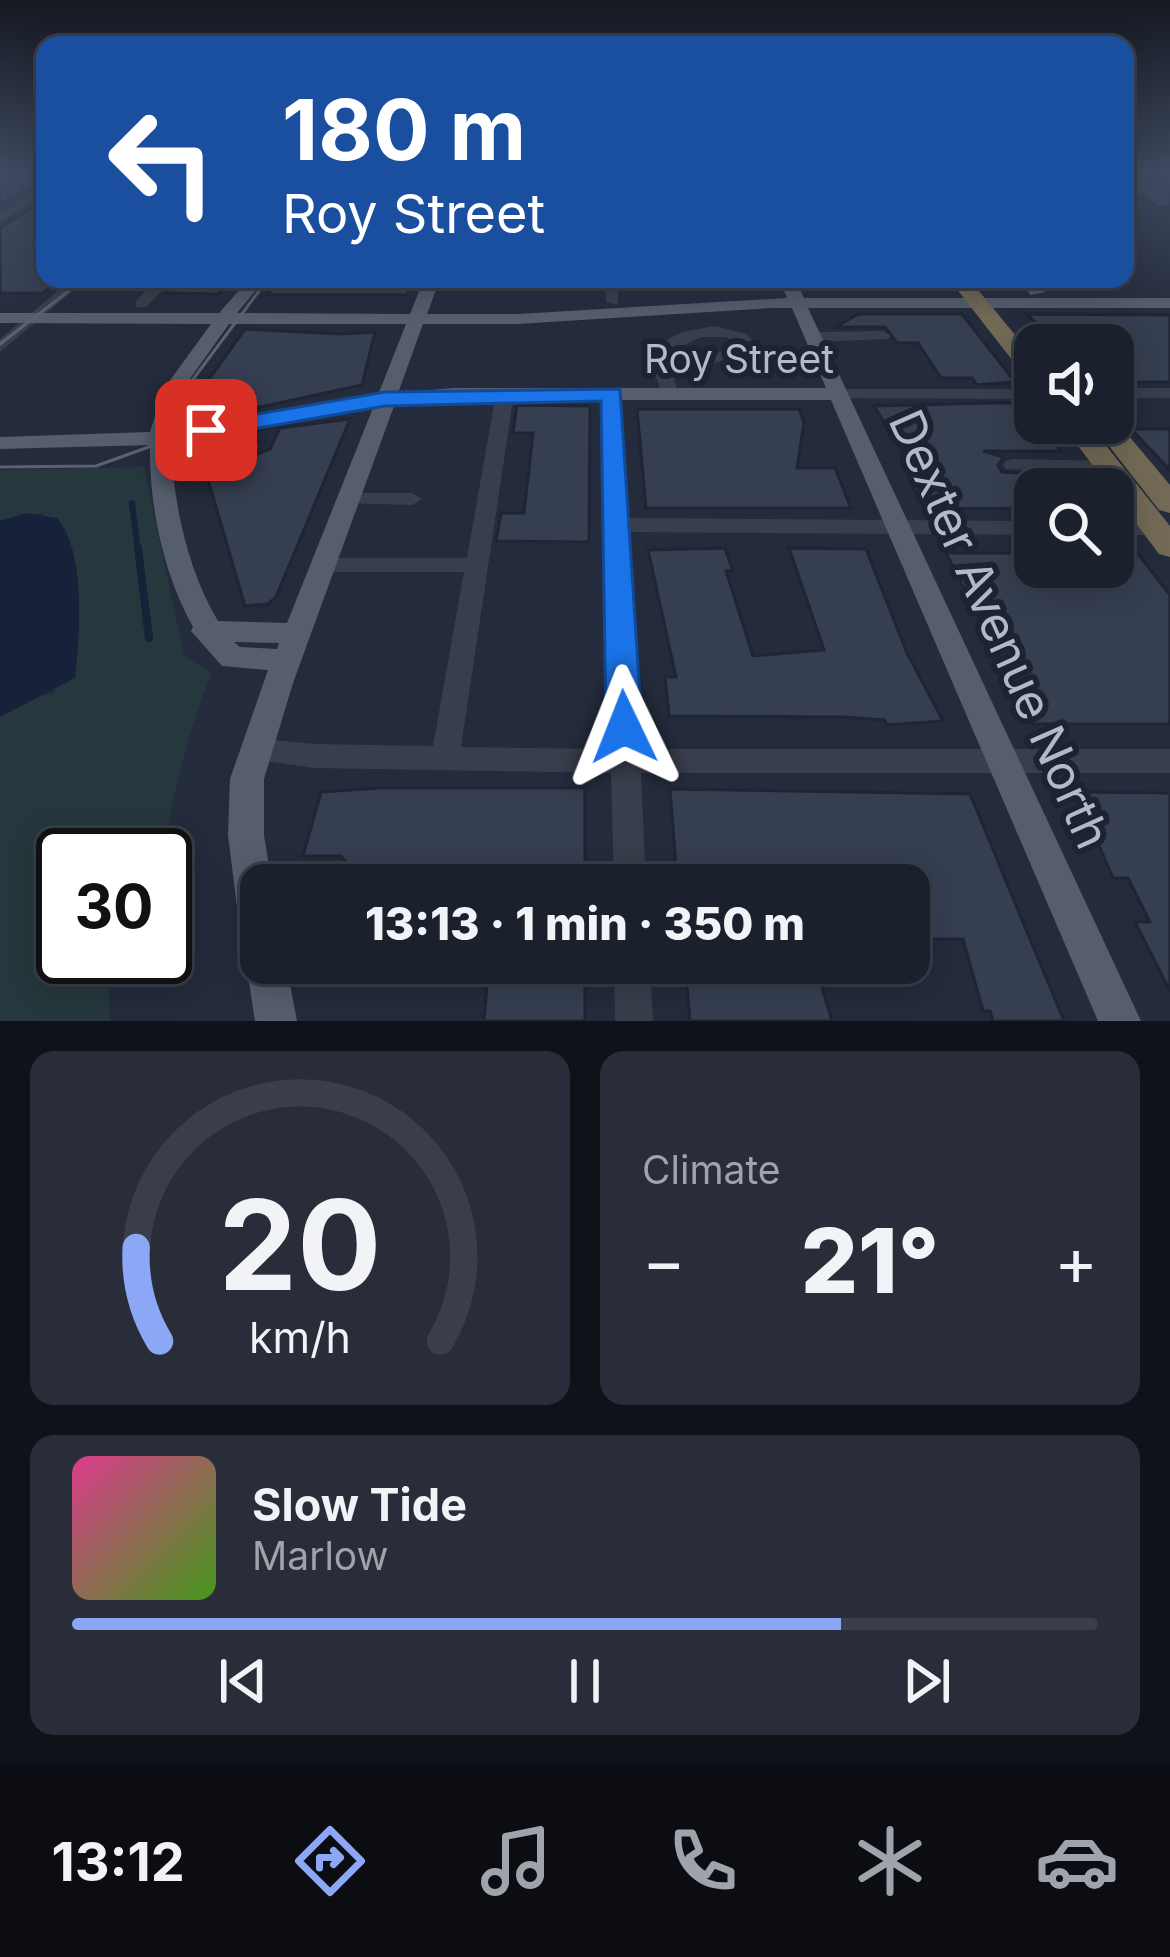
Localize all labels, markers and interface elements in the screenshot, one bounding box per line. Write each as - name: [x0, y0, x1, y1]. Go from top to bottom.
- text: 180 m: [282, 79, 526, 180]
- icon: left: [84, 84, 240, 240]
- text: Roy Street: [282, 181, 545, 246]
- map controls: [1014, 324, 1134, 588]
- button: sound: [1014, 324, 1134, 444]
- street label: Roy Street: [644, 335, 834, 382]
- pin: [155, 379, 257, 481]
- icon: arrive: [173, 397, 239, 463]
- street label: Dexter Avenue North: [877, 401, 1123, 857]
- button: search: [1014, 468, 1134, 588]
- position arrow: [561, 664, 687, 790]
- speed limit sign: 30: [36, 828, 192, 984]
- text: 13:13 · 1 min · 350 m: [365, 896, 805, 951]
- text: Climate: [642, 1146, 781, 1193]
- text: 20: [219, 1169, 381, 1320]
- text: 21°: [801, 1206, 939, 1315]
- text: −: [642, 1221, 686, 1301]
- text: +: [1054, 1221, 1098, 1301]
- text: km/h: [249, 1311, 351, 1363]
- text: Slow Tide: [252, 1477, 467, 1532]
- text: Marlow: [252, 1532, 388, 1579]
- icon: previous: [210, 1648, 276, 1714]
- icon: pause: [552, 1648, 618, 1714]
- icon: next: [894, 1648, 960, 1714]
- icon: directions: [288, 1819, 372, 1903]
- icon: music: [474, 1819, 558, 1903]
- icon: phone: [661, 1819, 745, 1903]
- icon: climate: [848, 1819, 932, 1903]
- icon: car: [1035, 1819, 1119, 1903]
- text: 13:12: [51, 1829, 185, 1894]

